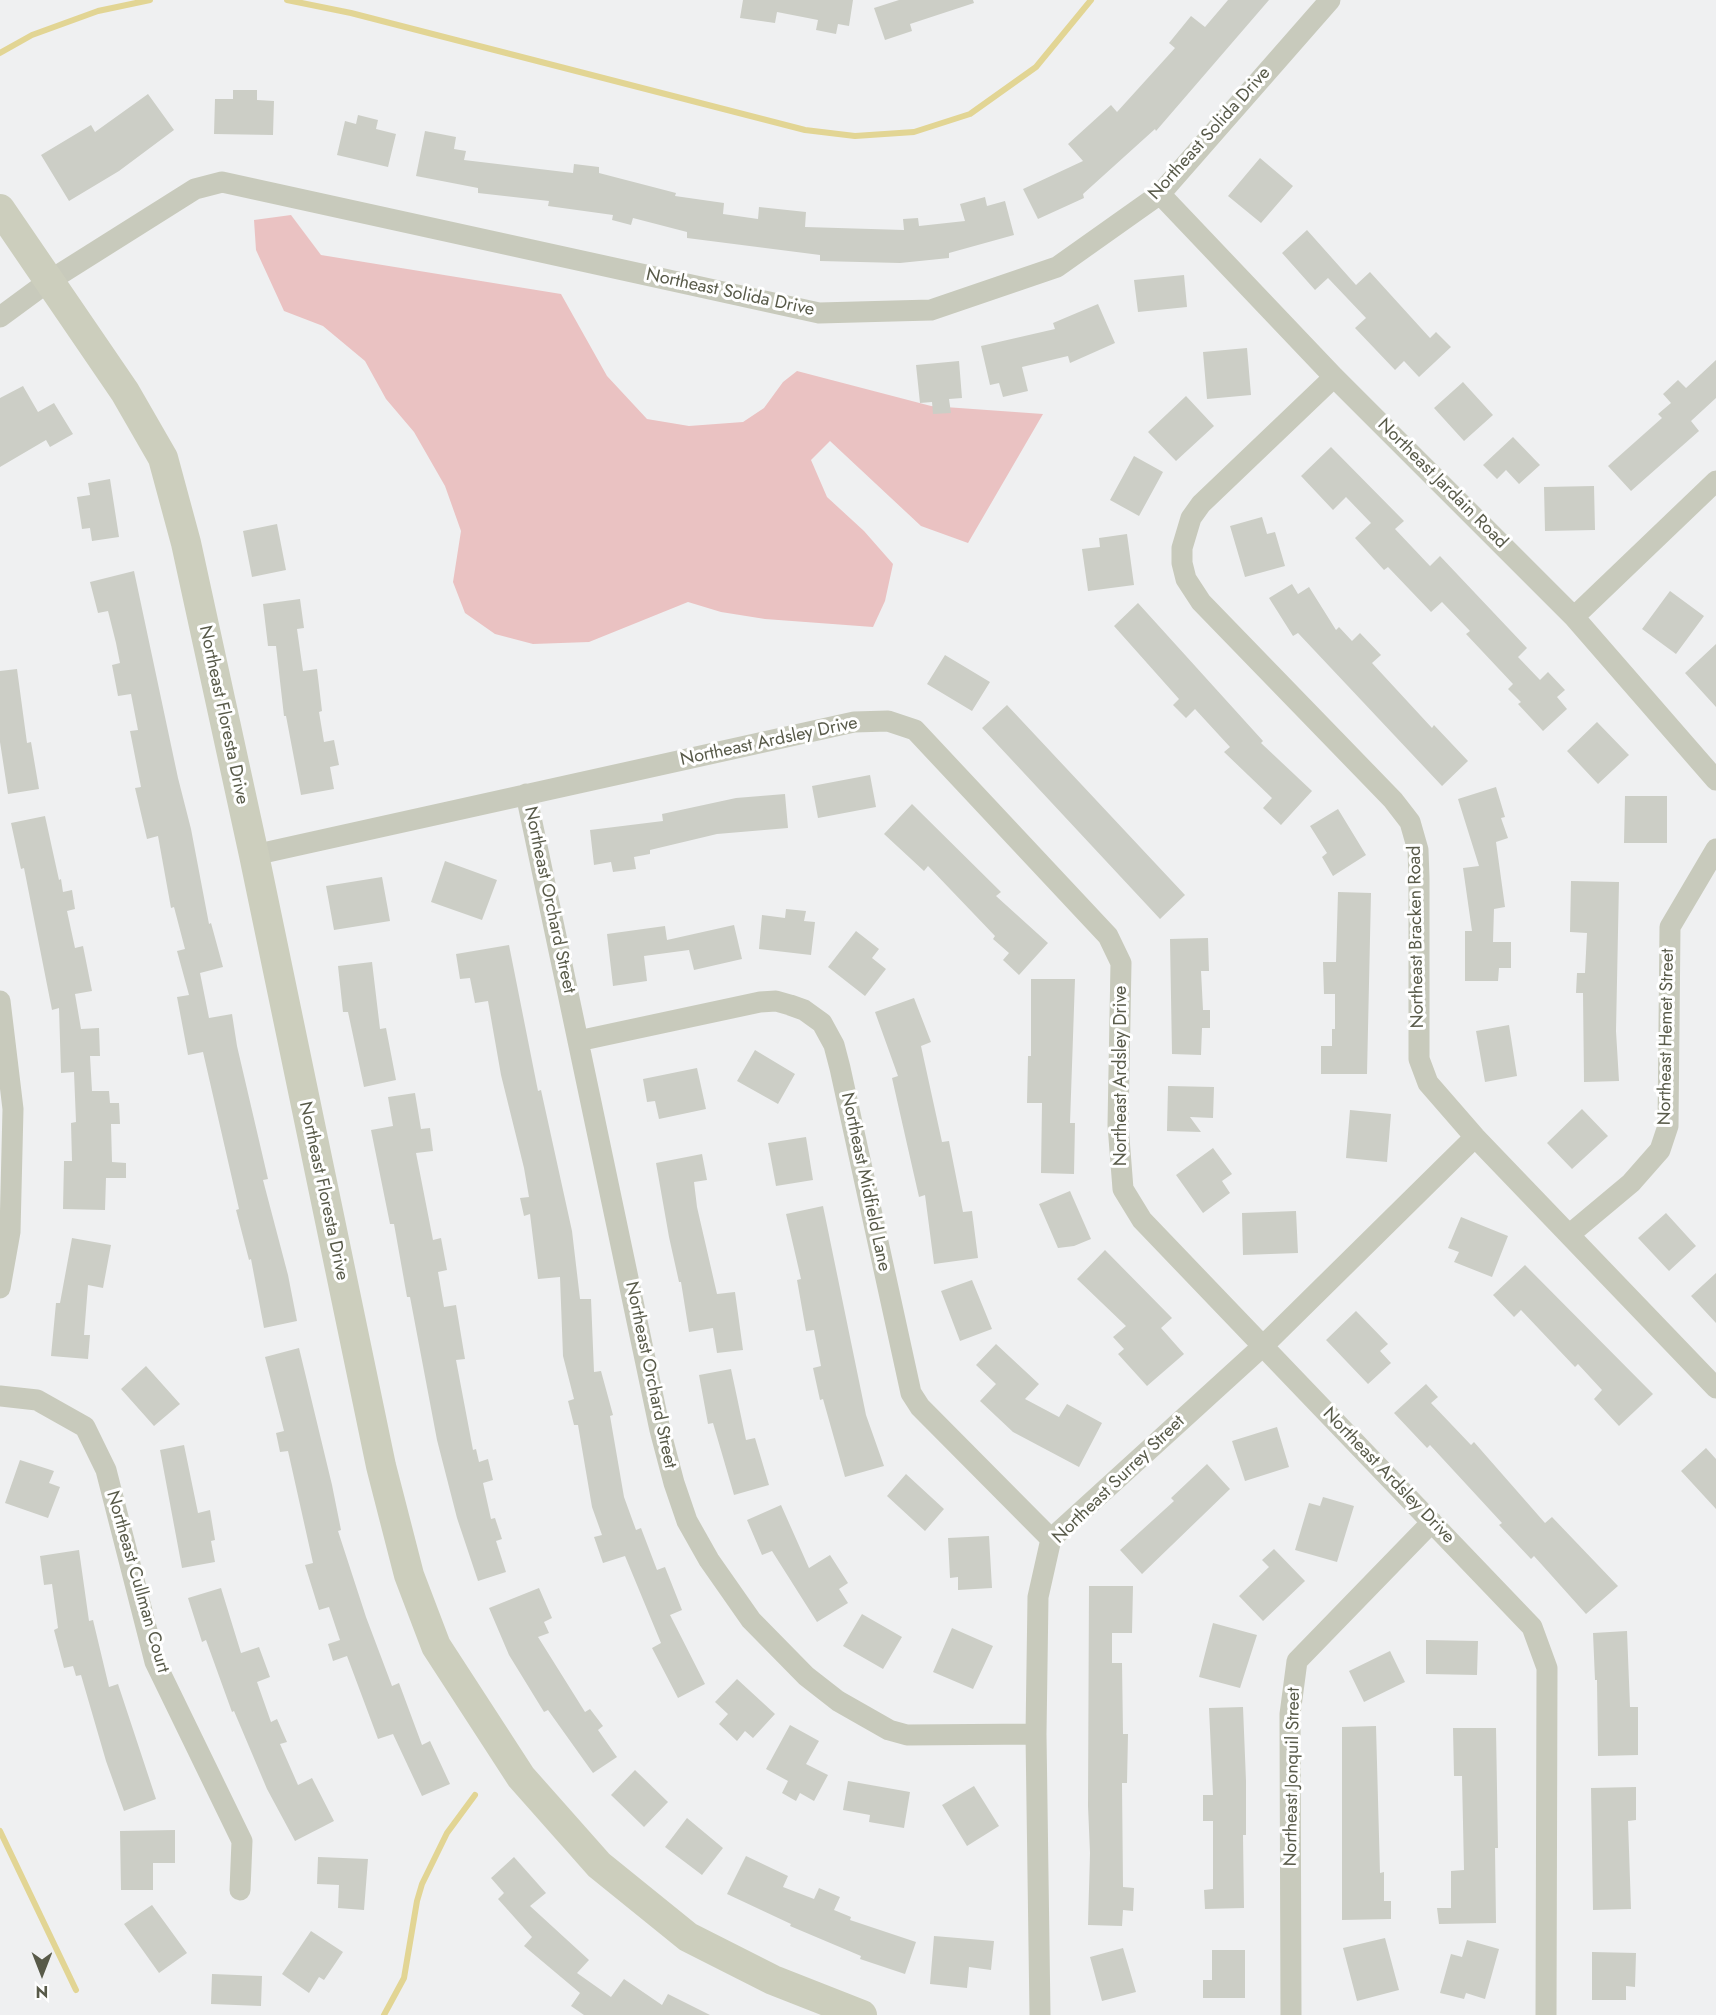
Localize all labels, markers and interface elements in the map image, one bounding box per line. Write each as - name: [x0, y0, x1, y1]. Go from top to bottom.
- street label: Northeast Solida Drive: [1145, 63, 1275, 205]
- street label: Northeast Solida Drive: [644, 265, 816, 321]
- street label: Northeast Jardain Road: [1372, 414, 1512, 554]
- street label: Northeast Floresta Drive: [193, 624, 253, 806]
- street label: Northeast Ardsley Drive: [678, 713, 860, 771]
- street label: Northeast Orchard Street: [519, 805, 579, 995]
- street label: Northeast Bracken Road: [1405, 845, 1429, 1029]
- street label: Northeast Hemet Street: [1655, 948, 1679, 1126]
- street label: Northeast Ardsley Drive: [1111, 986, 1133, 1166]
- street label: Northeast Midfield Lane: [835, 1090, 895, 1274]
- street label: Northeast Floresta Drive: [293, 1100, 353, 1282]
- street label: Northeast Orchard Street: [620, 1280, 680, 1470]
- street label: Northeast Ardsley Drive: [1317, 1404, 1459, 1548]
- street label: Northeast Surrey Street: [1048, 1411, 1190, 1549]
- street label: Northeast Cullman Court: [101, 1489, 173, 1675]
- street label: Northeast Jonquil Street: [1281, 1687, 1305, 1867]
- north arrow: [12, 1943, 72, 2003]
- text: N: [36, 1980, 48, 2003]

